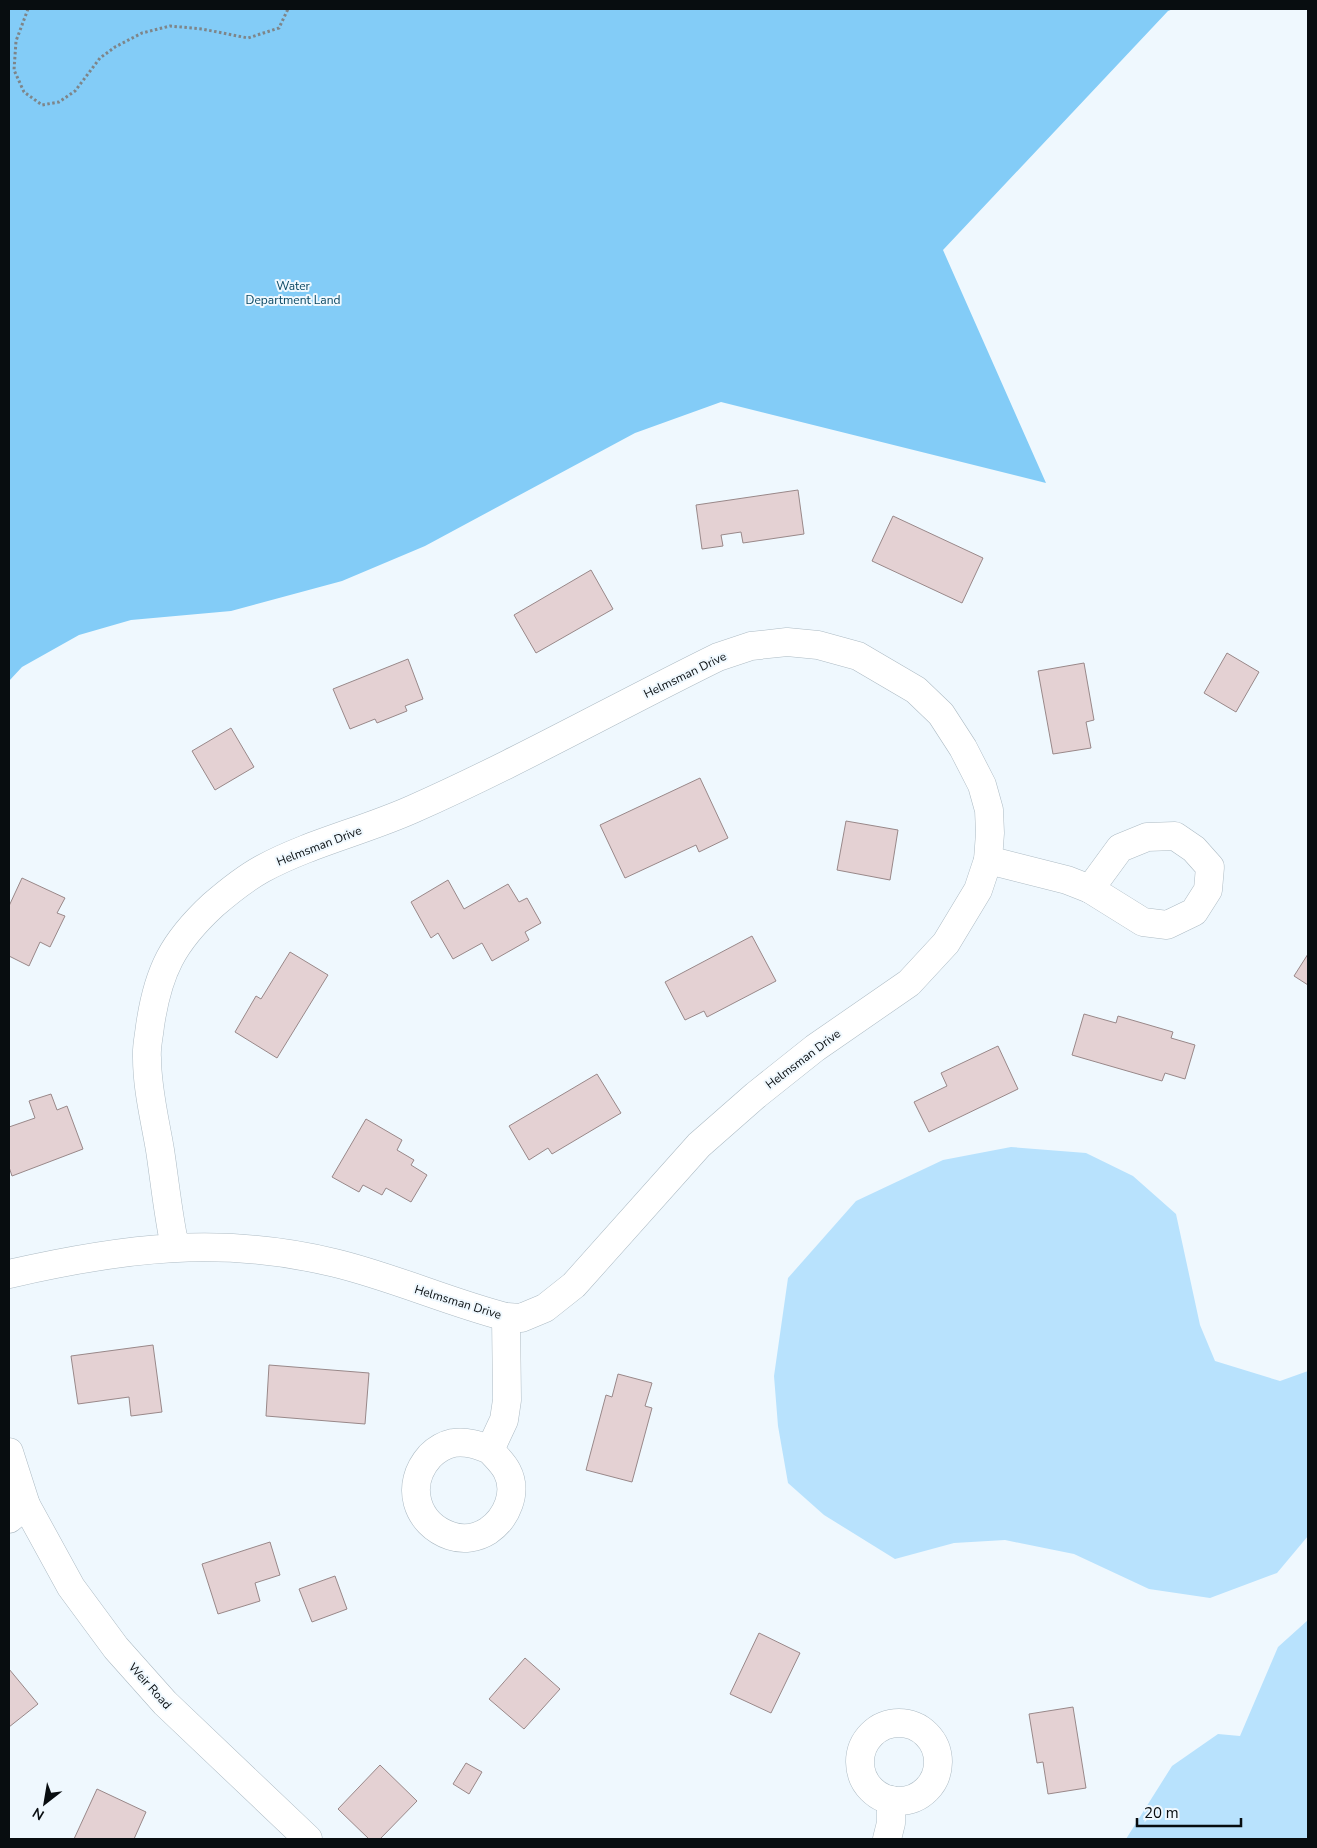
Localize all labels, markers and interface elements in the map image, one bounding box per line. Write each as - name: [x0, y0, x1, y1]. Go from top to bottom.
- park label: Water Department Land: [246, 278, 340, 308]
- street label: Helmsman Drive: [641, 648, 729, 702]
- street label: Helmsman Drive: [274, 822, 364, 870]
- street label: Helmsman Drive: [762, 1025, 844, 1093]
- street label: Helmsman Drive: [413, 1281, 503, 1323]
- street label: Weir Road: [125, 1659, 175, 1713]
- north arrow: [20, 1778, 70, 1828]
- scale bar: [1137, 1796, 1241, 1828]
- text: N: [29, 1803, 48, 1825]
- text: 20 m: [1144, 1803, 1179, 1823]

